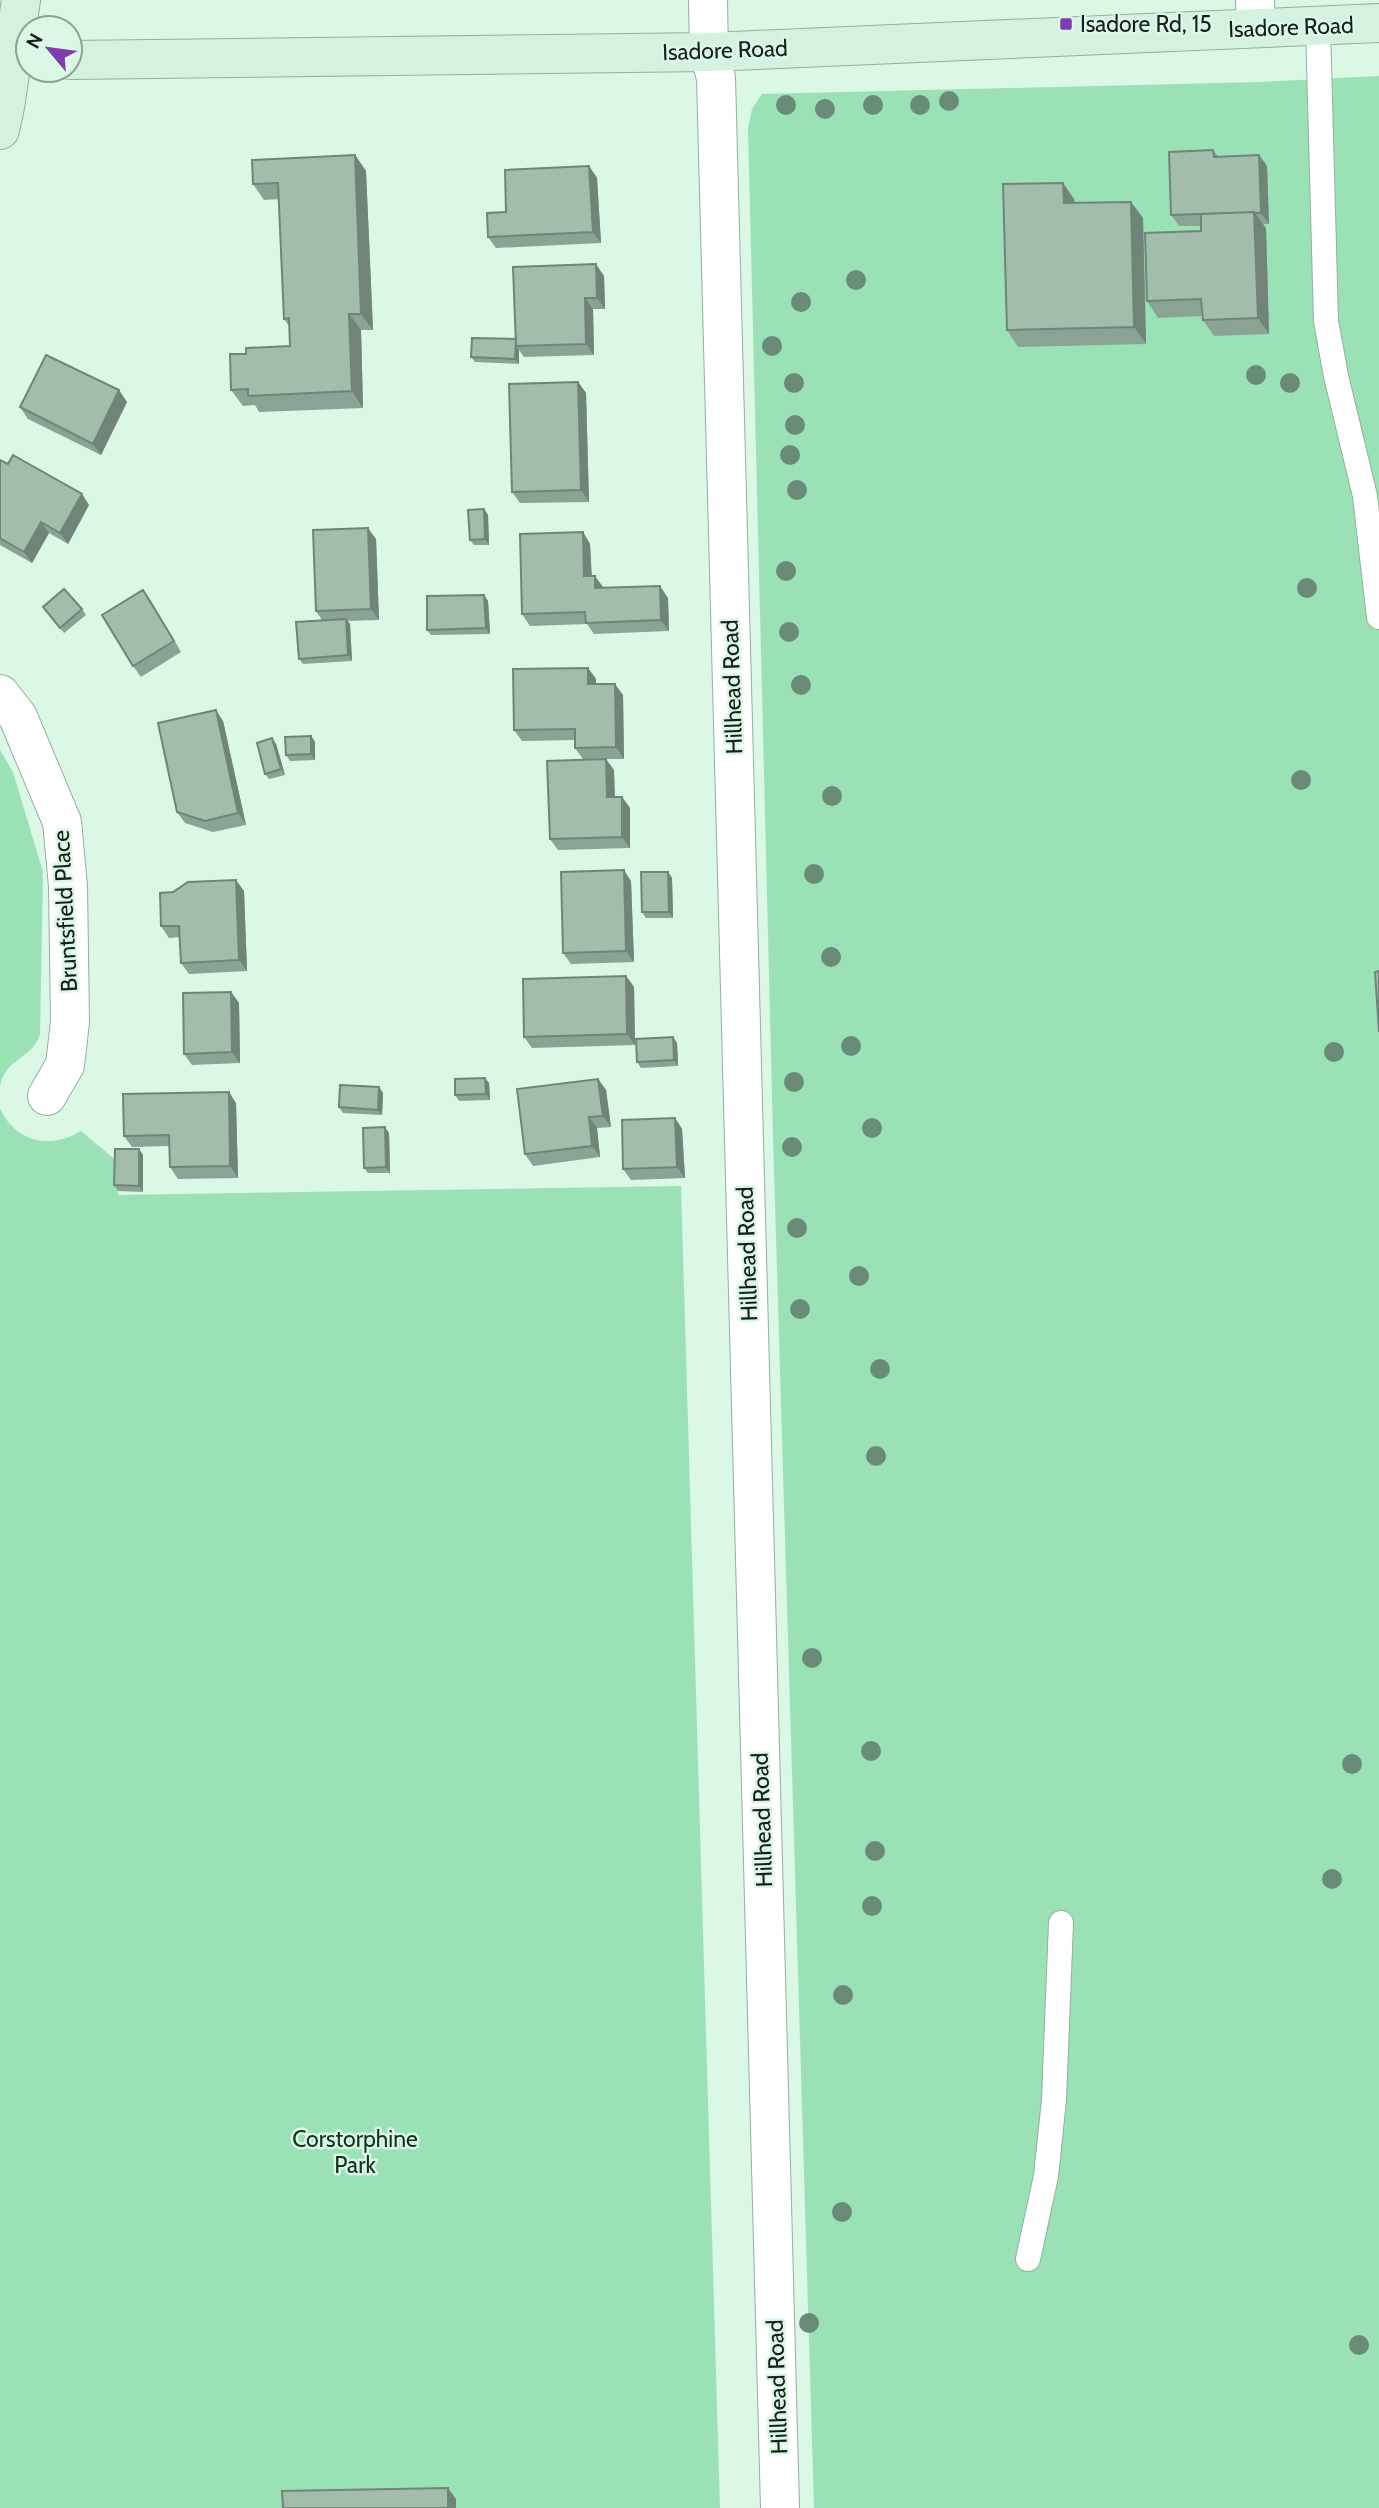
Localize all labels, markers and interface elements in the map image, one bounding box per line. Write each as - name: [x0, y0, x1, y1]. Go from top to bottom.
- place label: Isadore Rd, 15: [1080, 10, 1212, 38]
- street label: Isadore Road: [1228, 11, 1354, 43]
- north arrow: [14, 14, 84, 84]
- marker: Isadore Rd, 15: [1058, 16, 1074, 32]
- text: N: [21, 30, 48, 52]
- street label: Isadore Road: [662, 34, 788, 66]
- street label: Hillhead Road: [716, 619, 748, 755]
- street label: Bruntsfield Place: [47, 829, 83, 993]
- street label: Hillhead Road: [731, 1186, 763, 1322]
- street label: Hillhead Road: [746, 1752, 778, 1888]
- park label: Corstorphine Park: [292, 2125, 418, 2179]
- street label: Hillhead Road: [761, 2319, 793, 2455]

